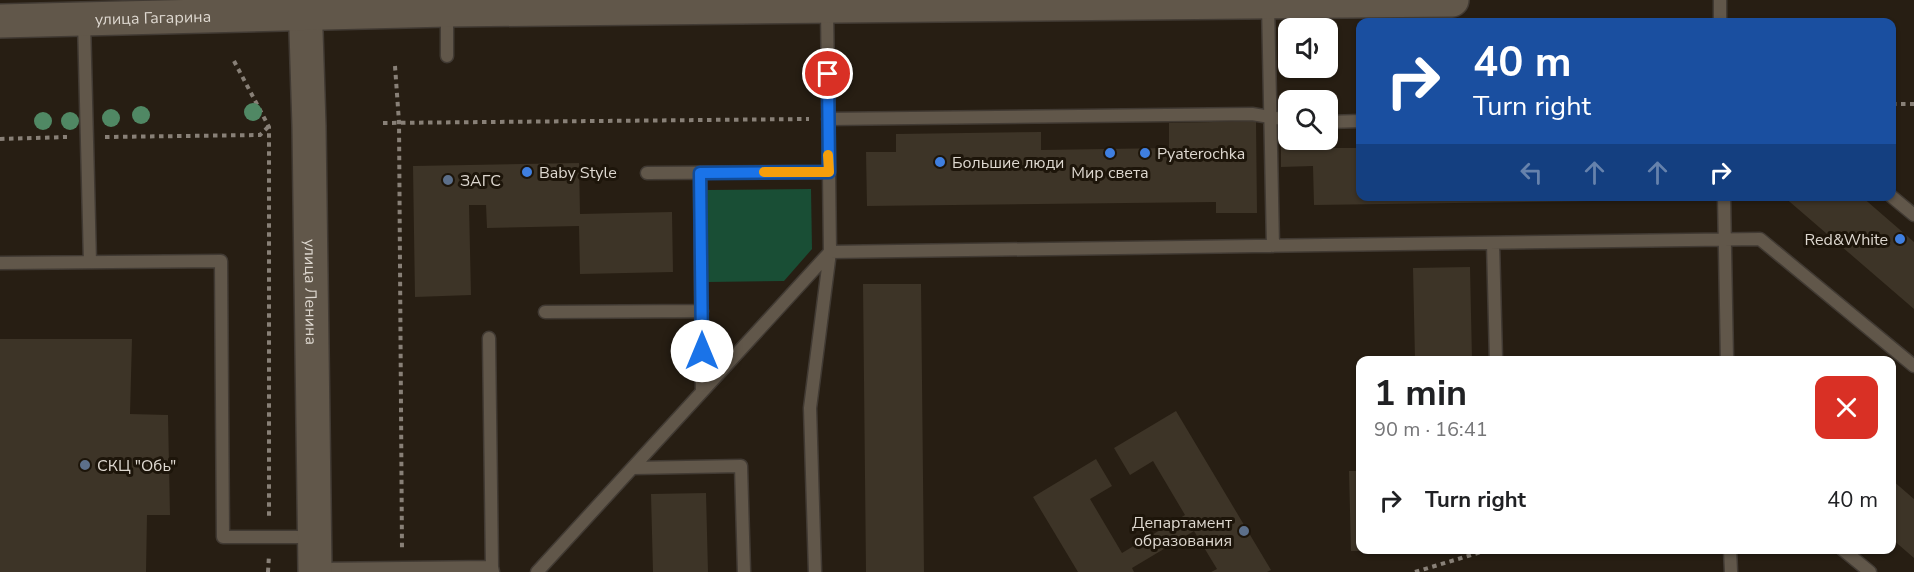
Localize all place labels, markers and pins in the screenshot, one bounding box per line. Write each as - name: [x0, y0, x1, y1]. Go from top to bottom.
- pin: [802, 48, 853, 99]
- place label: Pyaterochka: [1157, 143, 1245, 165]
- marker: Мир света: [1103, 146, 1117, 160]
- marker: Pyaterochka: [1138, 146, 1152, 160]
- place label: Большие люди: [952, 152, 1064, 174]
- marker: Большие люди: [933, 155, 947, 169]
- place label: Baby Style: [539, 162, 617, 184]
- place label: Мир света: [1071, 162, 1149, 184]
- marker: Baby Style: [520, 165, 534, 179]
- place label: ЗАГС: [460, 170, 501, 192]
- marker: ЗАГС: [441, 173, 455, 187]
- place label: Red&White: [1805, 229, 1888, 251]
- marker: Red&White: [1893, 232, 1907, 246]
- place label: СКЦ "Обь": [97, 455, 176, 477]
- marker: СКЦ "Обь": [78, 458, 92, 472]
- place label: Департамент образования: [1132, 512, 1233, 552]
- marker: Департамент образования: [1237, 524, 1251, 538]

